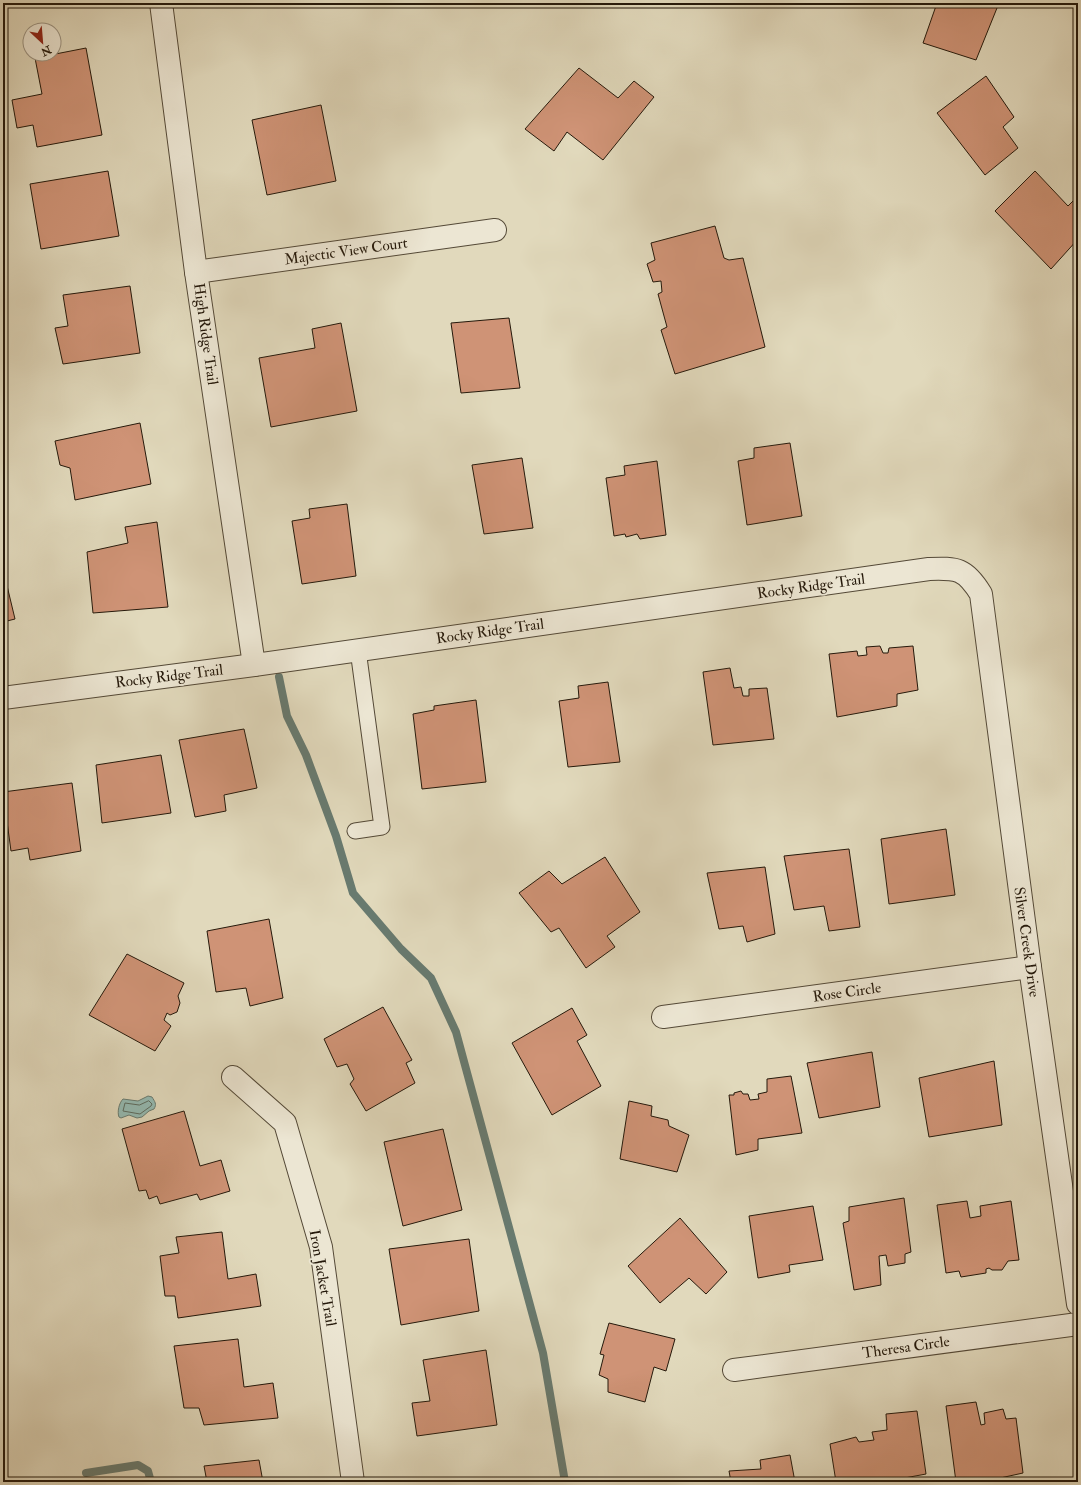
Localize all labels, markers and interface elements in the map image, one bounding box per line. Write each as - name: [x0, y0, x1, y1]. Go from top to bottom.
- north arrow: [22, 22, 62, 62]
- text: N: [38, 42, 54, 59]
- street label: Majectic View Court: [283, 233, 409, 270]
- street label: High Ridge Trail: [189, 282, 222, 386]
- street label: Rocky Ridge Trail: [756, 569, 866, 603]
- street label: Rocky Ridge Trail: [435, 614, 545, 648]
- street label: Rocky Ridge Trail: [114, 660, 224, 693]
- street label: Silver Creek Drive: [1009, 886, 1044, 998]
- street label: Rose Circle: [812, 978, 882, 1007]
- street label: Iron Jacket Trail: [304, 1228, 340, 1328]
- street label: Theresa Circle: [861, 1332, 951, 1363]

